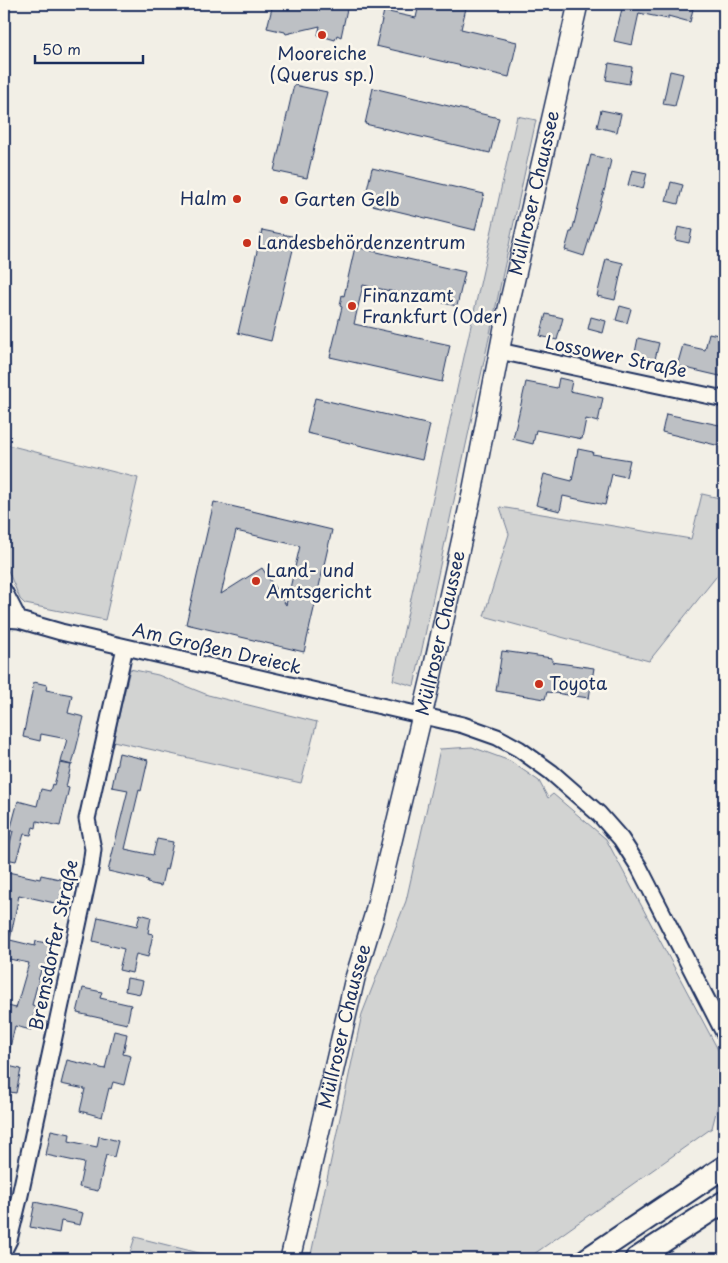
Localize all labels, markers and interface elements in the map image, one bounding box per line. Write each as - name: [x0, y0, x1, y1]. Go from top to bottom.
- marker: Mooreiche (Querus sp.): [316, 29, 328, 41]
- scale bar: [35, 32, 142, 64]
- text: 50 m: [42, 37, 81, 60]
- place label: Mooreiche (Querus sp.): [269, 39, 375, 87]
- street label: Müllroser Chaussee: [501, 107, 565, 278]
- place label: Halm: [180, 184, 227, 211]
- place label: Garten Gelb: [294, 185, 400, 212]
- marker: Halm: [231, 193, 243, 205]
- marker: Garten Gelb: [278, 194, 290, 206]
- place label: Landesbehördenzentrum: [257, 228, 466, 255]
- marker: Landesbehördenzentrum: [241, 237, 253, 249]
- place label: Finanzamt Frankfurt (Oder): [362, 281, 508, 329]
- marker: Finanzamt Frankfurt (Oder): [346, 300, 358, 312]
- street label: Lossower Straße: [543, 327, 690, 384]
- street label: Müllroser Chaussee: [407, 548, 471, 718]
- place label: Land- und Amtsgericht: [266, 556, 372, 604]
- marker: Land- und Amtsgericht: [250, 575, 262, 587]
- street label: Am Großen Dreieck: [130, 615, 305, 680]
- place label: Toyota: [549, 669, 608, 696]
- marker: Toyota: [533, 678, 545, 690]
- street label: Bremsdorfer Straße: [21, 857, 84, 1033]
- street label: Müllroser Chaussee: [310, 940, 377, 1111]

